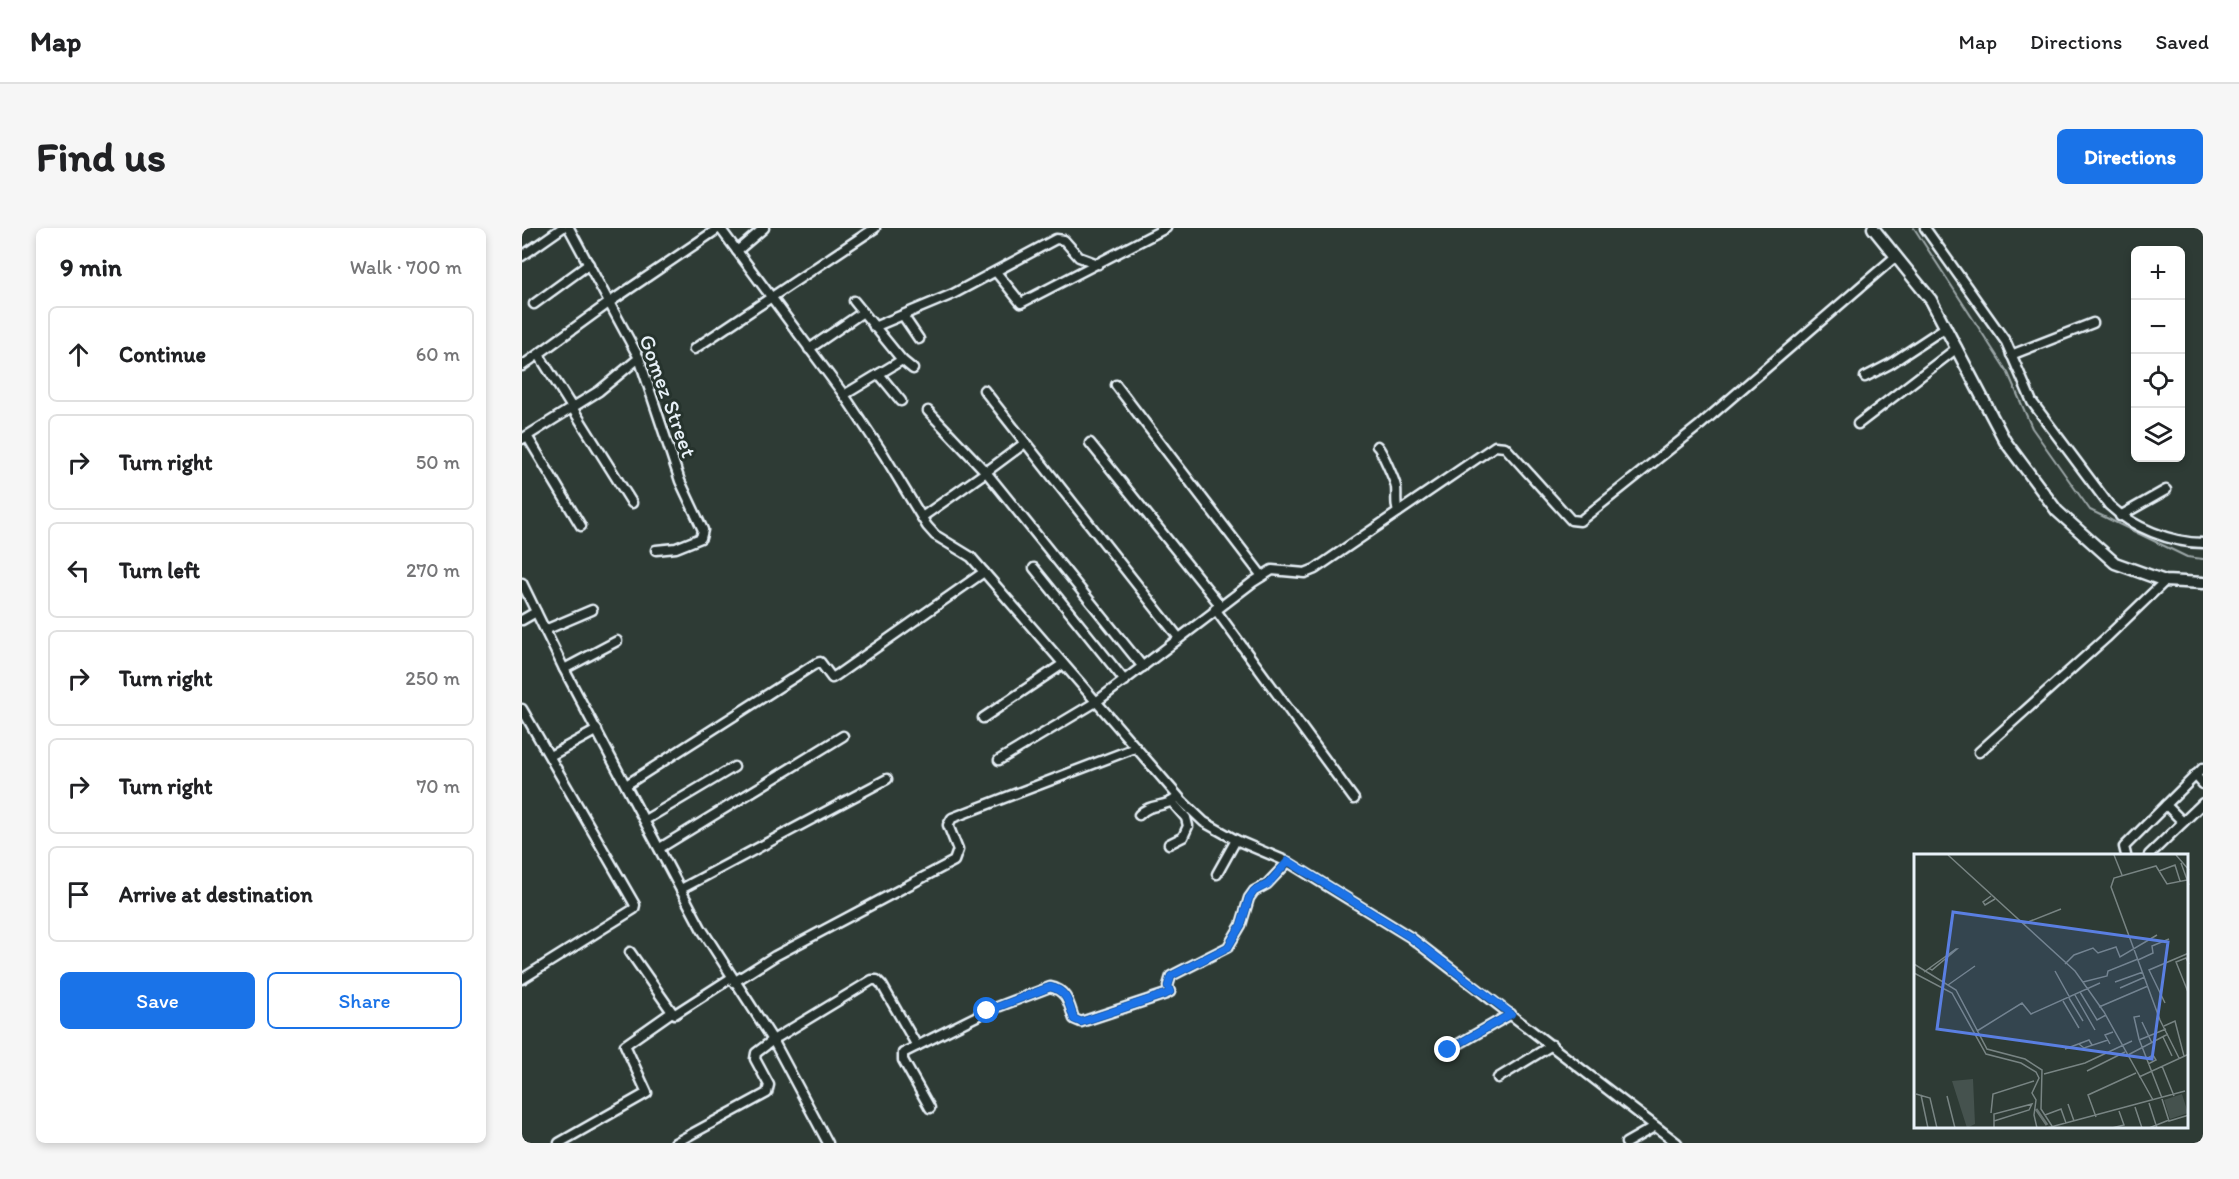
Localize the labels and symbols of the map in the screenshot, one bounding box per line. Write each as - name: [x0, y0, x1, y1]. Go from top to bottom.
- street label: Gomez Street: [633, 331, 703, 461]
- inset map: [1914, 854, 2188, 1128]
- route start: [973, 997, 999, 1023]
- route end: [1434, 1036, 1460, 1062]

